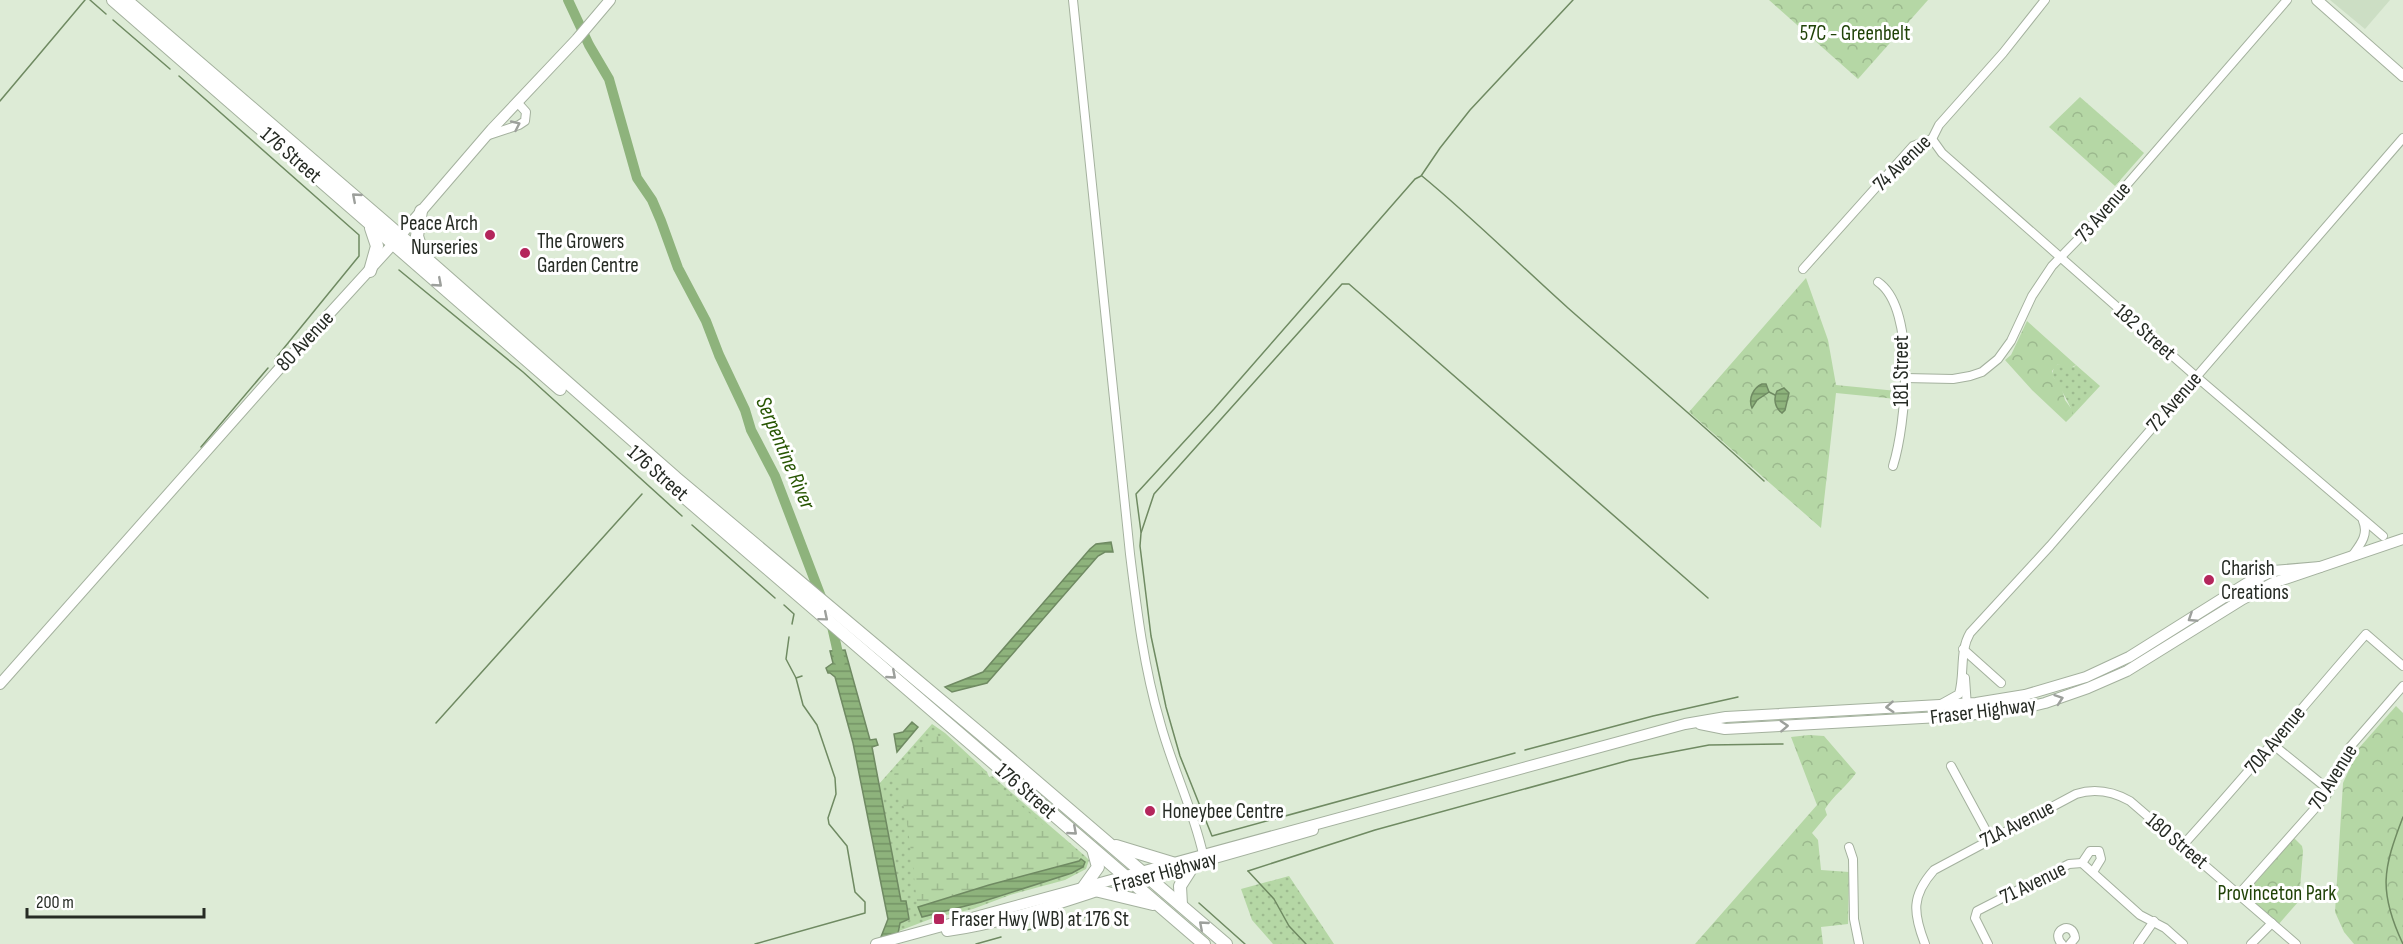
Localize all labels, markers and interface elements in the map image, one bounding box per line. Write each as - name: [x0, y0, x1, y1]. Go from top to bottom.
- park label: 57C - Greenbelt: [1800, 21, 1910, 46]
- one-way arrow: [510, 120, 521, 132]
- street label: 176 Street: [255, 122, 327, 188]
- street label: 74 Avenue: [1868, 129, 1936, 197]
- street label: 73 Avenue: [2070, 177, 2136, 247]
- one-way arrow: [352, 193, 363, 204]
- place label: Peace Arch Nurseries: [400, 211, 478, 260]
- marker: Peace Arch Nurseries: [483, 228, 497, 242]
- place label: The Growers Garden Centre: [537, 229, 639, 278]
- marker: The Growers Garden Centre: [518, 246, 532, 260]
- one-way arrow: [431, 276, 441, 287]
- street label: 182 Street: [2109, 299, 2181, 365]
- street label: 80 Avenue: [271, 306, 339, 376]
- street label: 181 Street: [1889, 335, 1914, 407]
- street label: 72 Avenue: [2141, 367, 2207, 437]
- water label: Serpentine River: [749, 393, 821, 514]
- street label: 176 Street: [622, 440, 694, 506]
- place label: Charish Creations: [2221, 556, 2289, 605]
- marker: Charish Creations: [2202, 573, 2216, 587]
- one-way arrow: [817, 610, 828, 621]
- one-way arrow: [2188, 611, 2198, 623]
- one-way arrow: [885, 668, 896, 679]
- street label: Fraser Highway: [1929, 692, 2037, 730]
- one-way arrow: [2053, 693, 2064, 706]
- one-way arrow: [1885, 701, 1894, 714]
- street label: 70A Avenue: [2239, 701, 2311, 779]
- one-way arrow: [1779, 719, 1788, 732]
- street label: 70 Avenue: [2303, 740, 2363, 814]
- street label: 176 Street: [990, 758, 1062, 824]
- street label: 71A Avenue: [1976, 795, 2058, 853]
- place label: Honeybee Centre: [1162, 799, 1284, 824]
- marker: Honeybee Centre: [1143, 804, 1157, 818]
- street label: 180 Street: [2141, 808, 2213, 874]
- one-way arrow: [1066, 824, 1077, 835]
- street label: Fraser Highway: [1110, 846, 1220, 898]
- street label: 71 Avenue: [1996, 856, 2070, 910]
- scale bar: [27, 881, 204, 919]
- park label: Provinceton Park: [2218, 881, 2336, 906]
- text: 200 m: [36, 892, 74, 913]
- place label: Fraser Hwy (WB) at 176 St: [951, 907, 1129, 932]
- marker: Fraser Hwy (WB) at 176 St: [932, 912, 946, 926]
- one-way arrow: [1199, 921, 1210, 932]

